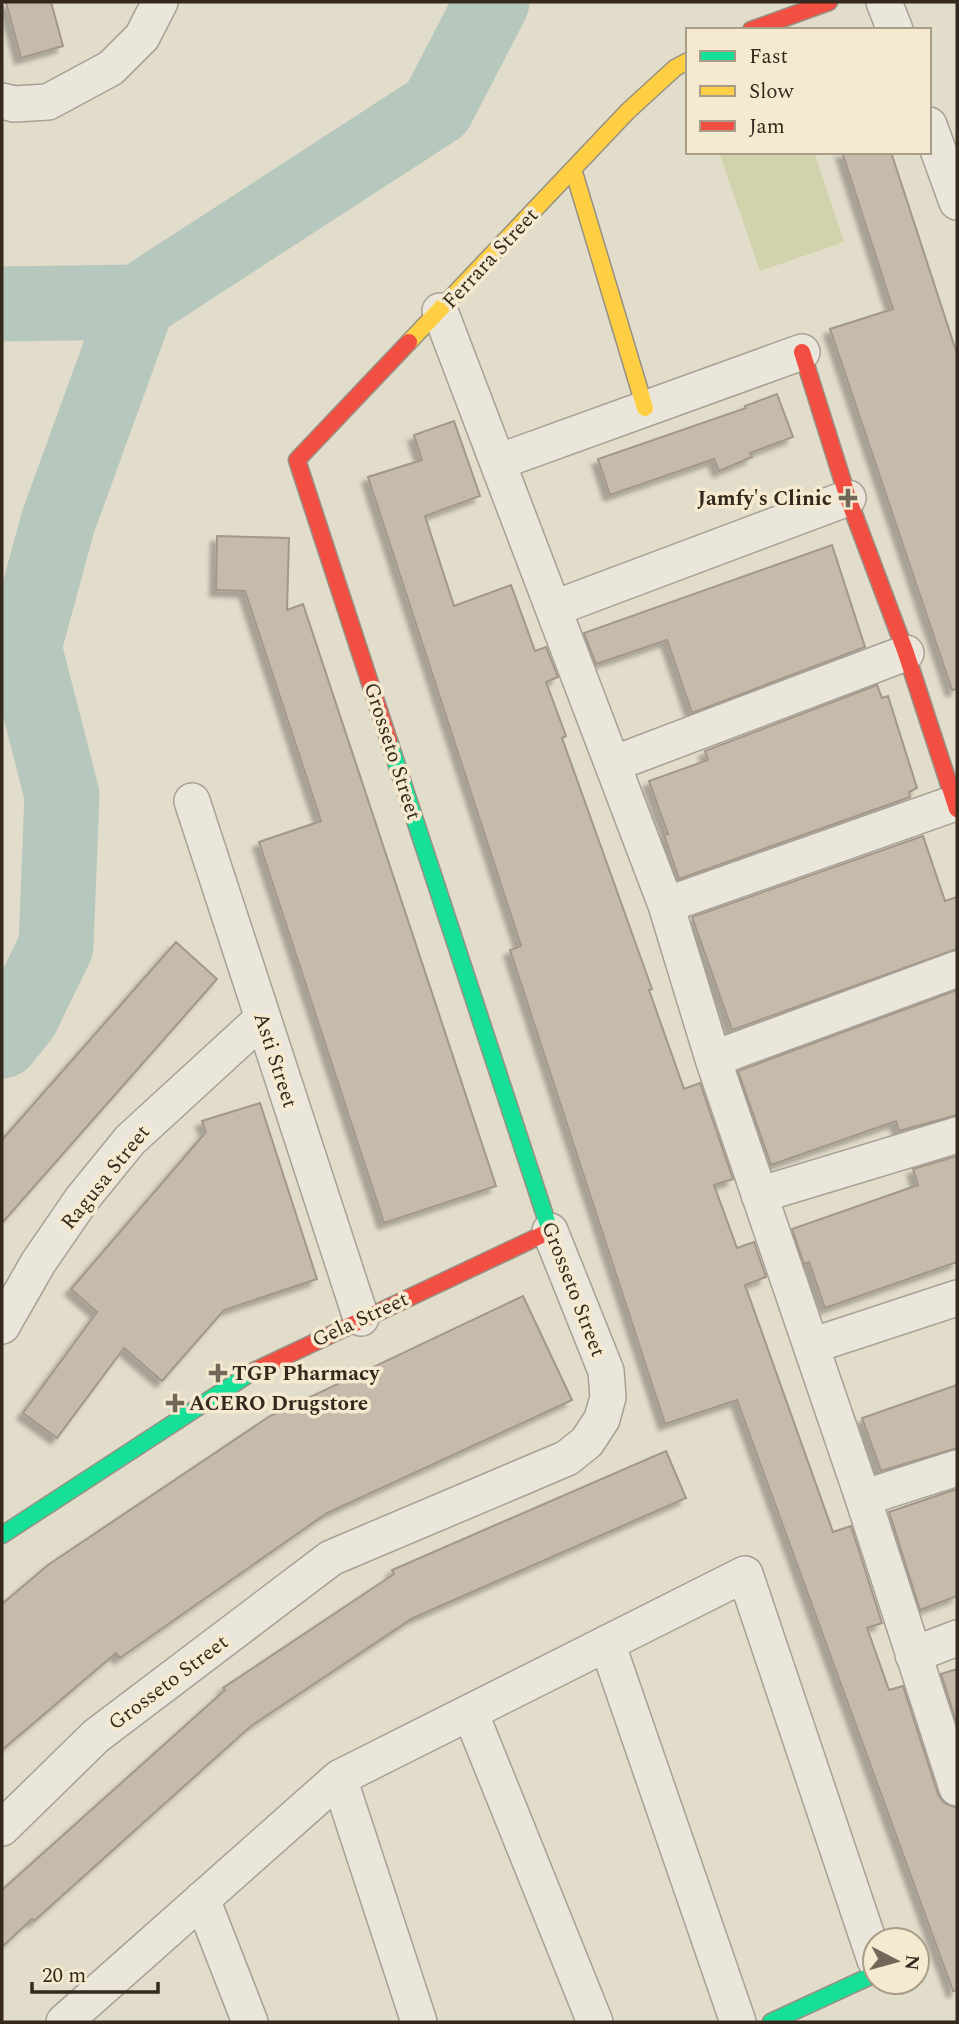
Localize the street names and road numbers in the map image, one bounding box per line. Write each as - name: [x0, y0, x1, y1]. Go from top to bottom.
- street label: Ferrara Street: [435, 201, 546, 317]
- street label: Grosseto Street: [355, 678, 429, 824]
- street label: Asti Street: [245, 1008, 306, 1112]
- street label: Ragusa Street: [53, 1118, 158, 1237]
- street label: Grosseto Street: [533, 1217, 614, 1362]
- street label: Gela Street: [307, 1284, 414, 1356]
- street label: Grosseto Street: [102, 1627, 235, 1739]

